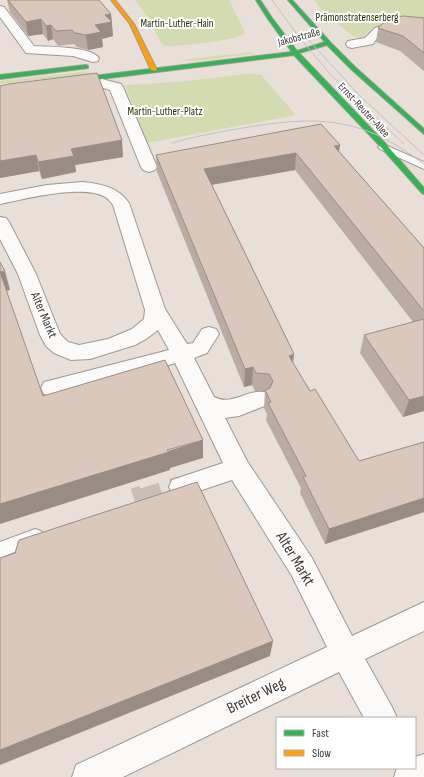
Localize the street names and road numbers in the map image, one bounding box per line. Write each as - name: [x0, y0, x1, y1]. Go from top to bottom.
- street label: Jakobstraße: [275, 25, 322, 49]
- street label: Ernst-Reuter-Allee: [335, 80, 393, 140]
- street label: Alter Markt: [27, 289, 61, 340]
- street label: Alter Markt: [271, 528, 319, 590]
- street label: Breiter Weg: [224, 674, 288, 718]

